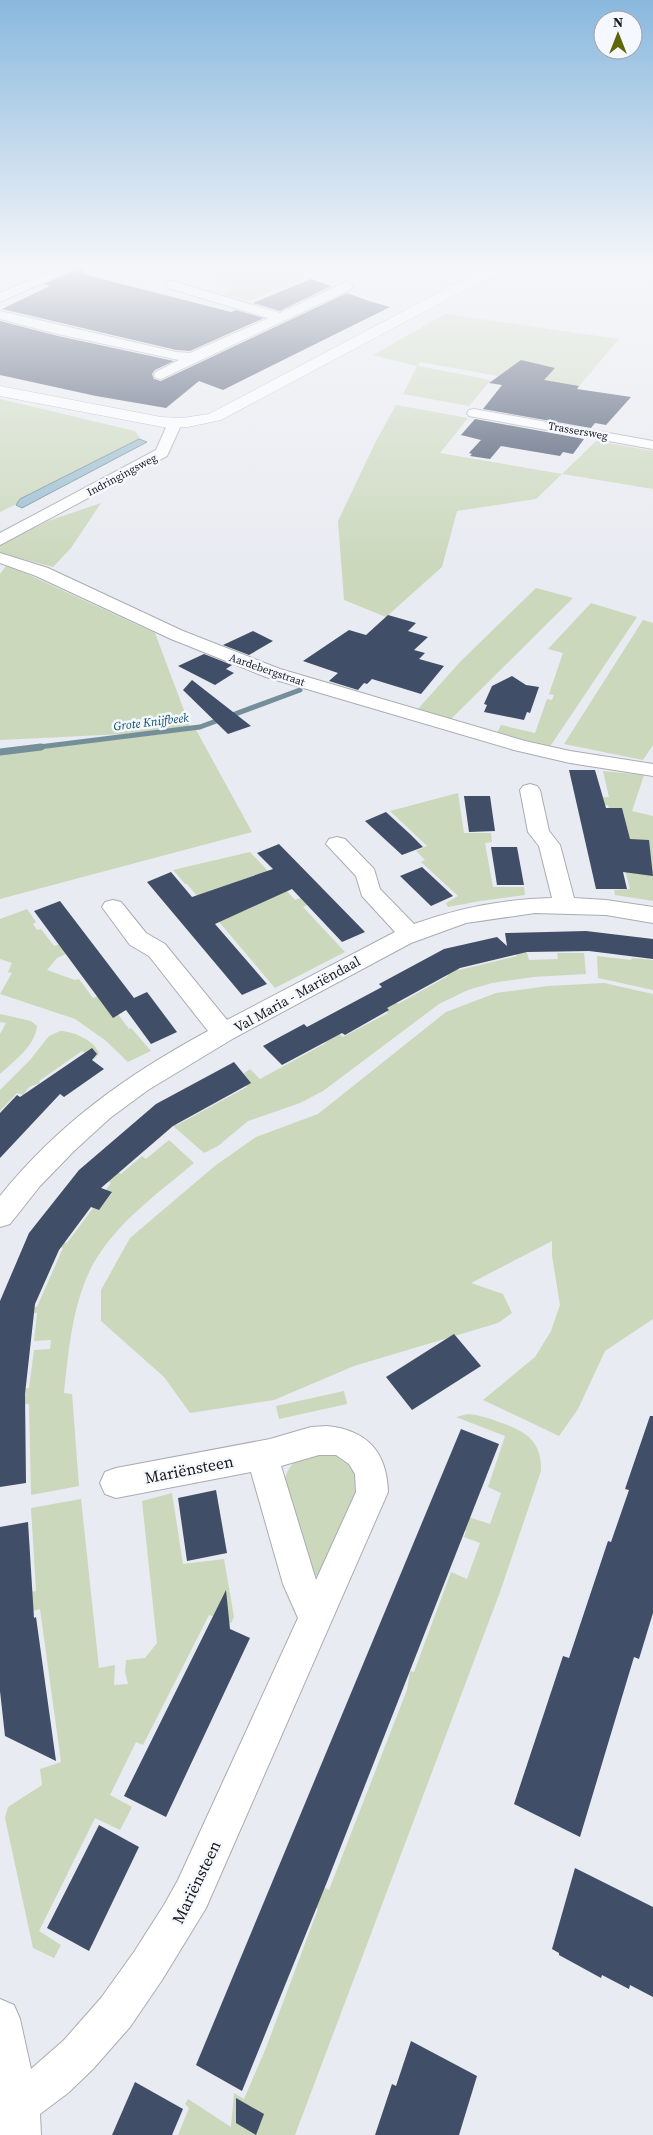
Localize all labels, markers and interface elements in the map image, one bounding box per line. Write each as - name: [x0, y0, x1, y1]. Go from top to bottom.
- north arrow: [593, 10, 643, 60]
- text: N: [613, 12, 623, 32]
- street label: Trassersweg: [547, 418, 609, 444]
- street label: Indringingsweg: [84, 450, 160, 500]
- street label: Aardebergstraat: [227, 650, 307, 690]
- water label: Grote Knijfbeek: [112, 709, 190, 735]
- street label: Val Maria - Mariëndaal: [230, 951, 364, 1037]
- street label: Mariënsteen: [143, 1450, 235, 1488]
- street label: Mariënsteen: [166, 1837, 226, 1927]

